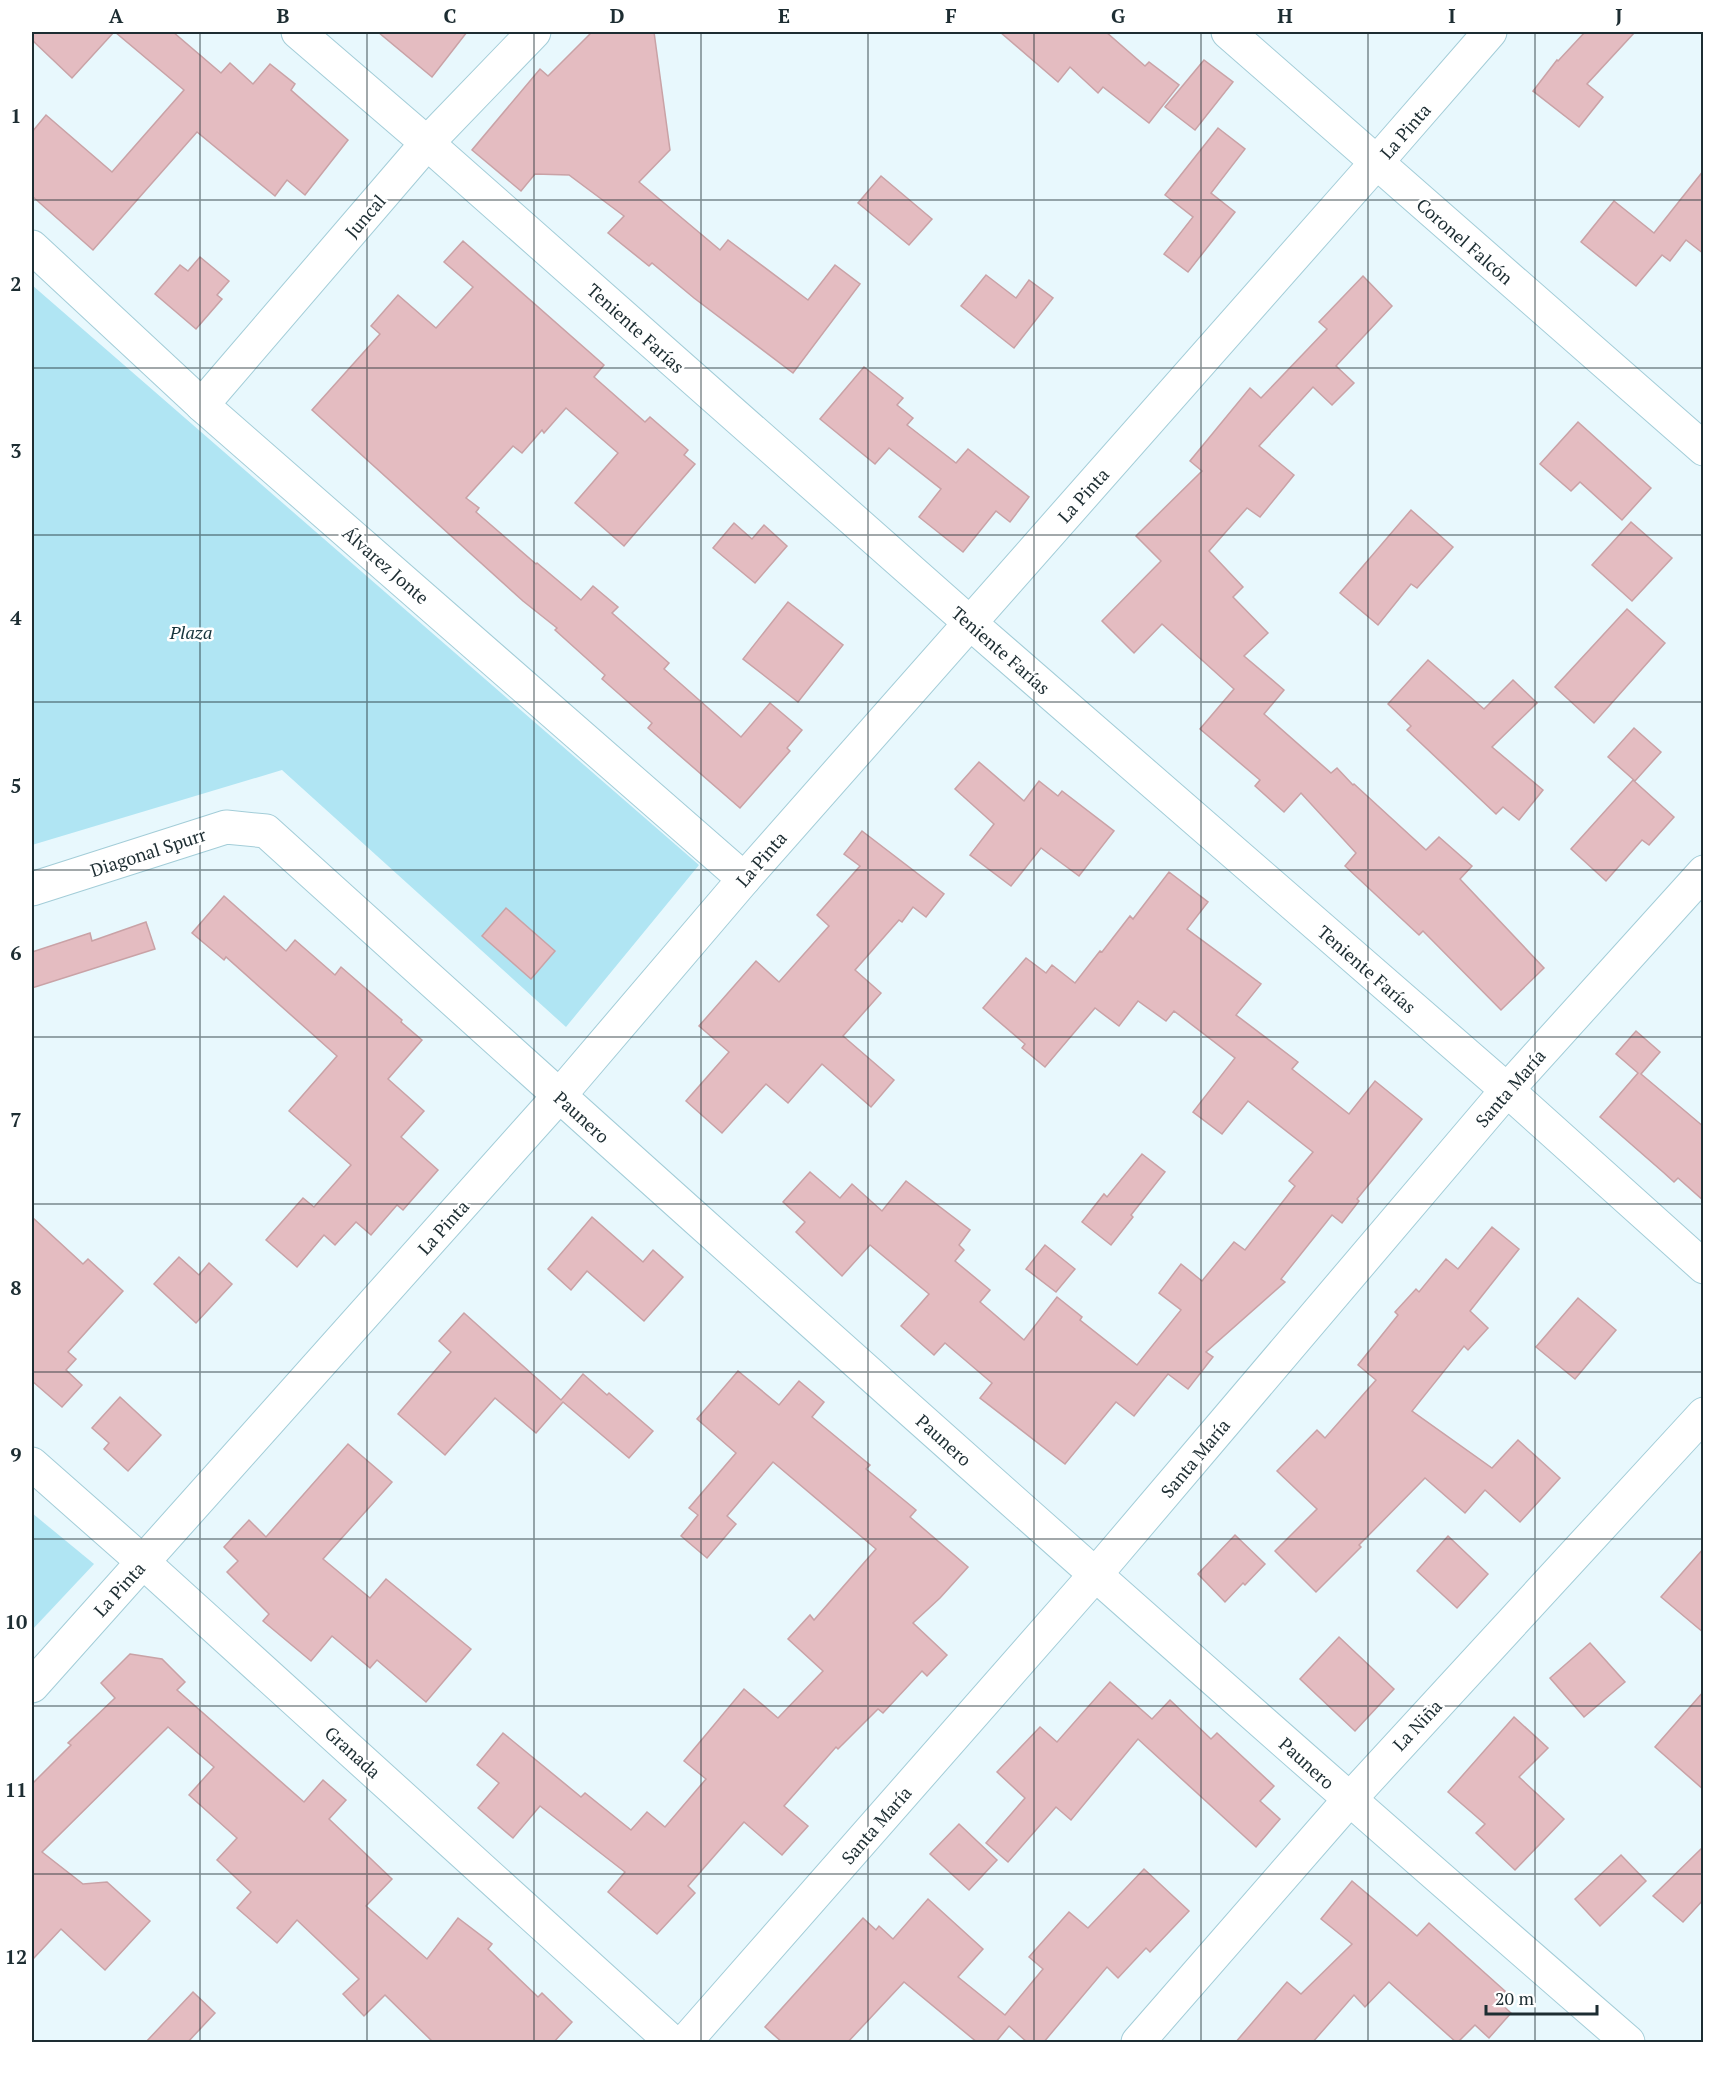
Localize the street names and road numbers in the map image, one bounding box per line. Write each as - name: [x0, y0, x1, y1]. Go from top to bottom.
- street label: La Pinta: [1374, 98, 1436, 164]
- street label: Juncal: [340, 189, 390, 243]
- street label: Coronel Falcón: [1412, 192, 1519, 290]
- street label: Teniente Farías: [582, 278, 690, 378]
- street label: La Pinta: [1052, 462, 1114, 528]
- street label: Álvarez Jonte: [338, 521, 434, 609]
- street label: Teniente Farías: [947, 601, 1055, 699]
- street label: Diagonal Spurr: [87, 822, 209, 882]
- street label: La Pinta: [730, 826, 792, 892]
- street label: Teniente Farías: [1313, 920, 1421, 1018]
- street label: Santa María: [1470, 1044, 1550, 1132]
- street label: Paunero: [549, 1086, 615, 1148]
- street label: La Pinta: [412, 1194, 474, 1260]
- street label: Paunero: [911, 1409, 977, 1471]
- street label: Santa María: [1155, 1414, 1235, 1502]
- street label: La Pinta: [88, 1556, 150, 1622]
- street label: La Niña: [1387, 1694, 1447, 1756]
- street label: Granada: [320, 1721, 386, 1783]
- street label: Paunero: [1274, 1732, 1340, 1794]
- street label: Santa María: [836, 1781, 916, 1869]

